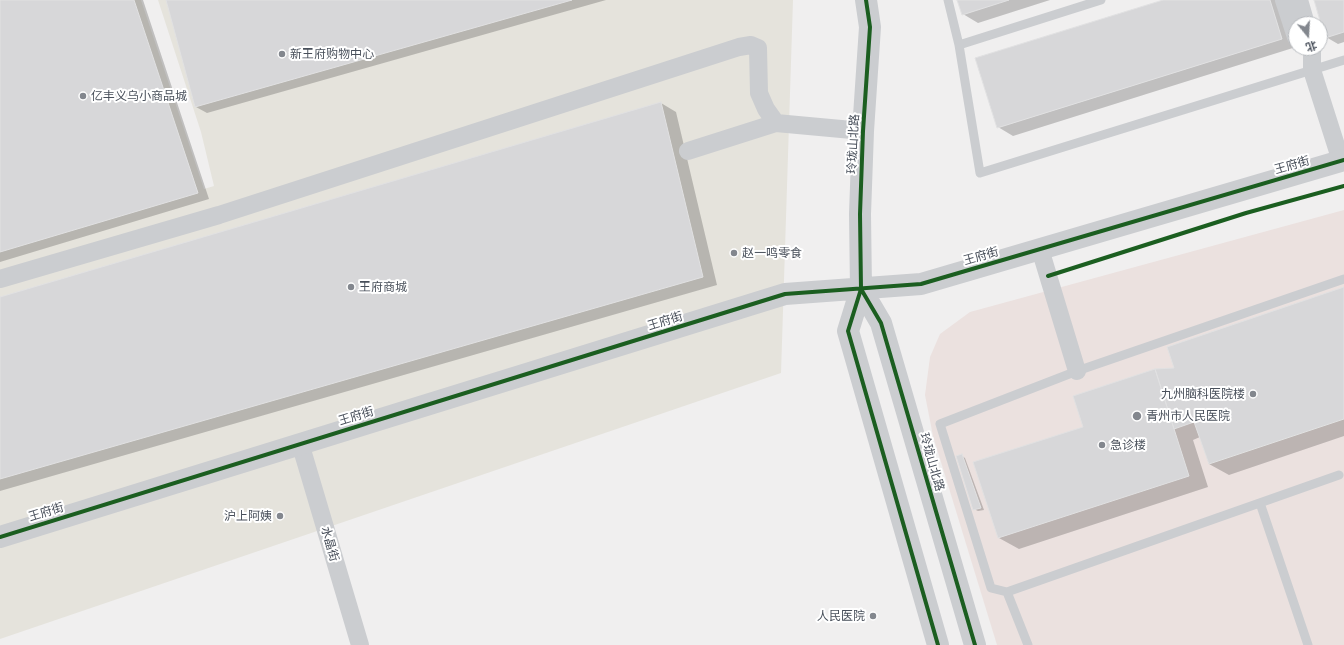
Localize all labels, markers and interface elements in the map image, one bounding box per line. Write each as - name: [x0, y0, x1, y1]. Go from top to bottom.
- north arrow: [1288, 16, 1328, 56]
- text: 北: [1304, 39, 1319, 55]
- place label: 新王府购物中心: [290, 47, 374, 61]
- marker: 新王府购物中心: [277, 49, 287, 59]
- place label: 亿丰义乌小商品城: [91, 89, 187, 103]
- marker: 亿丰义乌小商品城: [78, 91, 88, 101]
- street label: 玲珑山北路: [844, 114, 862, 174]
- street label: 王府街: [1273, 153, 1311, 177]
- street label: 王府街: [962, 244, 1000, 268]
- place label: 赵一鸣零食: [742, 246, 802, 260]
- marker: 赵一鸣零食: [729, 248, 739, 258]
- place label: 王府商城: [359, 280, 407, 294]
- marker: 王府商城: [346, 282, 356, 292]
- street label: 王府街: [646, 309, 684, 333]
- place label: 九州脑科医院楼: [1161, 387, 1245, 401]
- marker: 九州脑科医院楼: [1248, 389, 1258, 399]
- street label: 王府街: [337, 404, 375, 428]
- place label: 青州市人民医院: [1146, 409, 1230, 423]
- marker: 青州市人民医院: [1131, 410, 1143, 422]
- street label: 玲珑山北路: [917, 431, 947, 493]
- place label: 急诊楼: [1110, 438, 1146, 452]
- marker: 急诊楼: [1097, 440, 1107, 450]
- street label: 王府街: [27, 500, 65, 524]
- place label: 沪上阿姨: [224, 509, 272, 523]
- marker: 沪上阿姨: [275, 511, 285, 521]
- street label: 水晶街: [318, 525, 342, 563]
- place label: 人民医院: [817, 609, 865, 623]
- marker: 人民医院: [868, 611, 878, 621]

